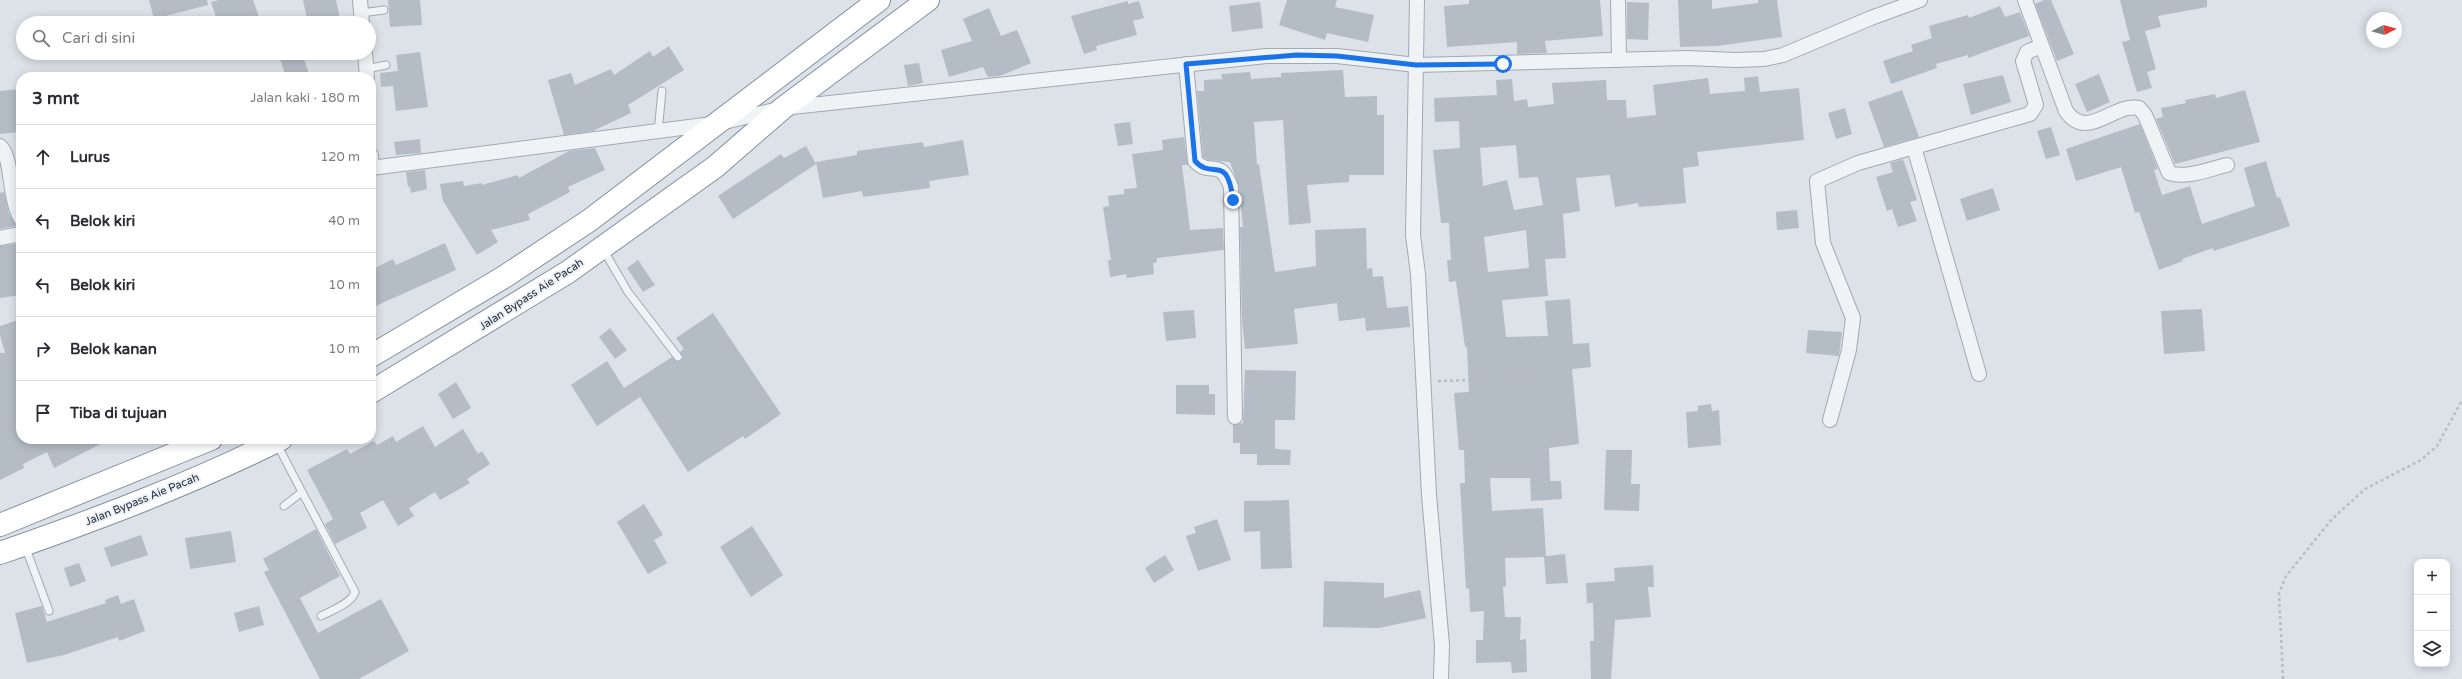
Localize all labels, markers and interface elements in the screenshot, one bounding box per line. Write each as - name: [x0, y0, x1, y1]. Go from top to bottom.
- north arrow: [2366, 12, 2402, 48]
- search box: [16, 16, 376, 60]
- icon: search: [30, 27, 52, 49]
- text: Cari di sini: [62, 29, 135, 47]
- route start: [1494, 55, 1512, 73]
- text: 3 mnt: [32, 88, 79, 109]
- text: Jalan kaki · 180 m: [250, 90, 360, 106]
- icon: ahead: [32, 146, 54, 168]
- text: Lurus: [70, 148, 110, 166]
- text: 120 m: [320, 149, 360, 165]
- route end: [1224, 191, 1242, 209]
- icon: left: [32, 210, 54, 232]
- text: Belok kiri: [70, 212, 135, 230]
- text: 40 m: [328, 213, 360, 229]
- street label: Jalan Bypass Aie Pacah: [477, 256, 586, 333]
- icon: left: [32, 274, 54, 296]
- text: Belok kiri: [70, 276, 135, 294]
- text: 10 m: [328, 277, 360, 293]
- icon: right: [32, 338, 54, 360]
- text: Belok kanan: [70, 340, 157, 358]
- text: 10 m: [328, 341, 360, 357]
- icon: arrive: [32, 402, 54, 424]
- text: Tiba di tujuan: [70, 404, 167, 422]
- street label: Jalan Bypass Aie Pacah: [83, 471, 201, 528]
- map controls: [2414, 559, 2450, 667]
- button: +: [2414, 559, 2450, 595]
- button: −: [2414, 595, 2450, 631]
- button: layers: [2414, 631, 2450, 667]

